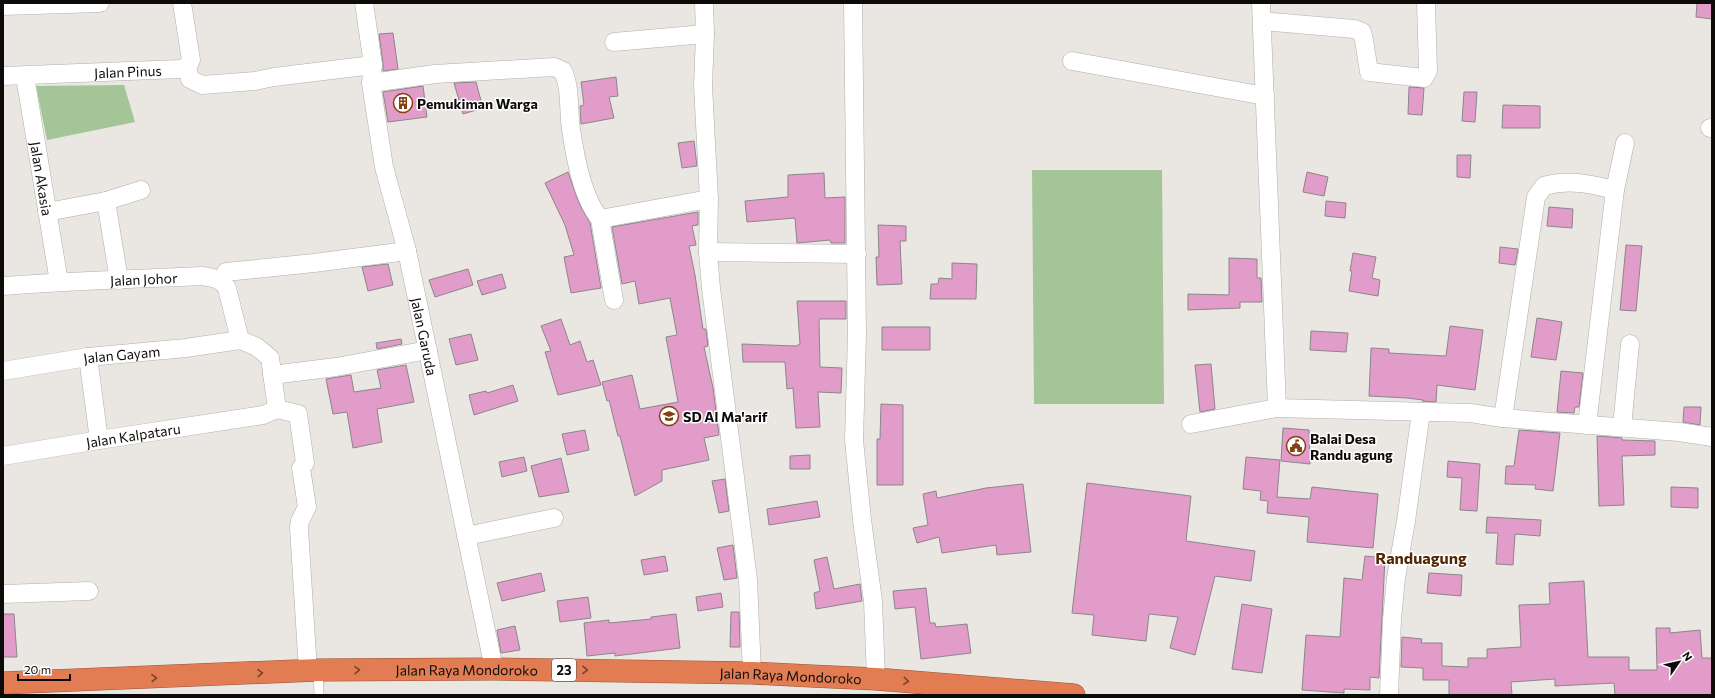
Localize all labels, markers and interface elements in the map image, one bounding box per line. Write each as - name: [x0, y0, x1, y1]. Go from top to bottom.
- street label: Jalan Pinus: [94, 61, 162, 81]
- building icon: Pemukiman Warga: [392, 92, 414, 114]
- place label: Pemukiman Warga: [417, 95, 538, 112]
- street label: Jalan Akasia: [27, 140, 56, 217]
- street label: Jalan Johor: [110, 269, 178, 288]
- street label: Jalan Garuda: [408, 296, 441, 377]
- street label: Jalan Gayam: [82, 342, 161, 366]
- school or university icon: SD Al Ma'arif: [658, 405, 680, 427]
- place label: SD Al Ma'arif: [683, 408, 768, 425]
- street label: Jalan Kalpataru: [85, 419, 182, 451]
- place label: Balai Desa Randu agung: [1310, 430, 1393, 463]
- public building icon: Balai Desa Randu agung: [1285, 435, 1307, 457]
- district label: Randuagung: [1375, 548, 1467, 567]
- north arrow: [1659, 642, 1699, 682]
- text: N: [1680, 649, 1695, 663]
- scale bar: [18, 656, 70, 682]
- road number: 23: [552, 659, 576, 681]
- street label: Jalan Raya Mondoroko: [396, 660, 538, 678]
- text: 20 m: [24, 662, 51, 676]
- street label: Jalan Raya Mondoroko: [719, 664, 862, 687]
- one-way arrow: [354, 666, 360, 674]
- one-way arrow: [582, 666, 588, 675]
- one-way arrow: [257, 669, 263, 678]
- one-way arrow: [151, 673, 157, 682]
- one-way arrow: [903, 677, 909, 686]

